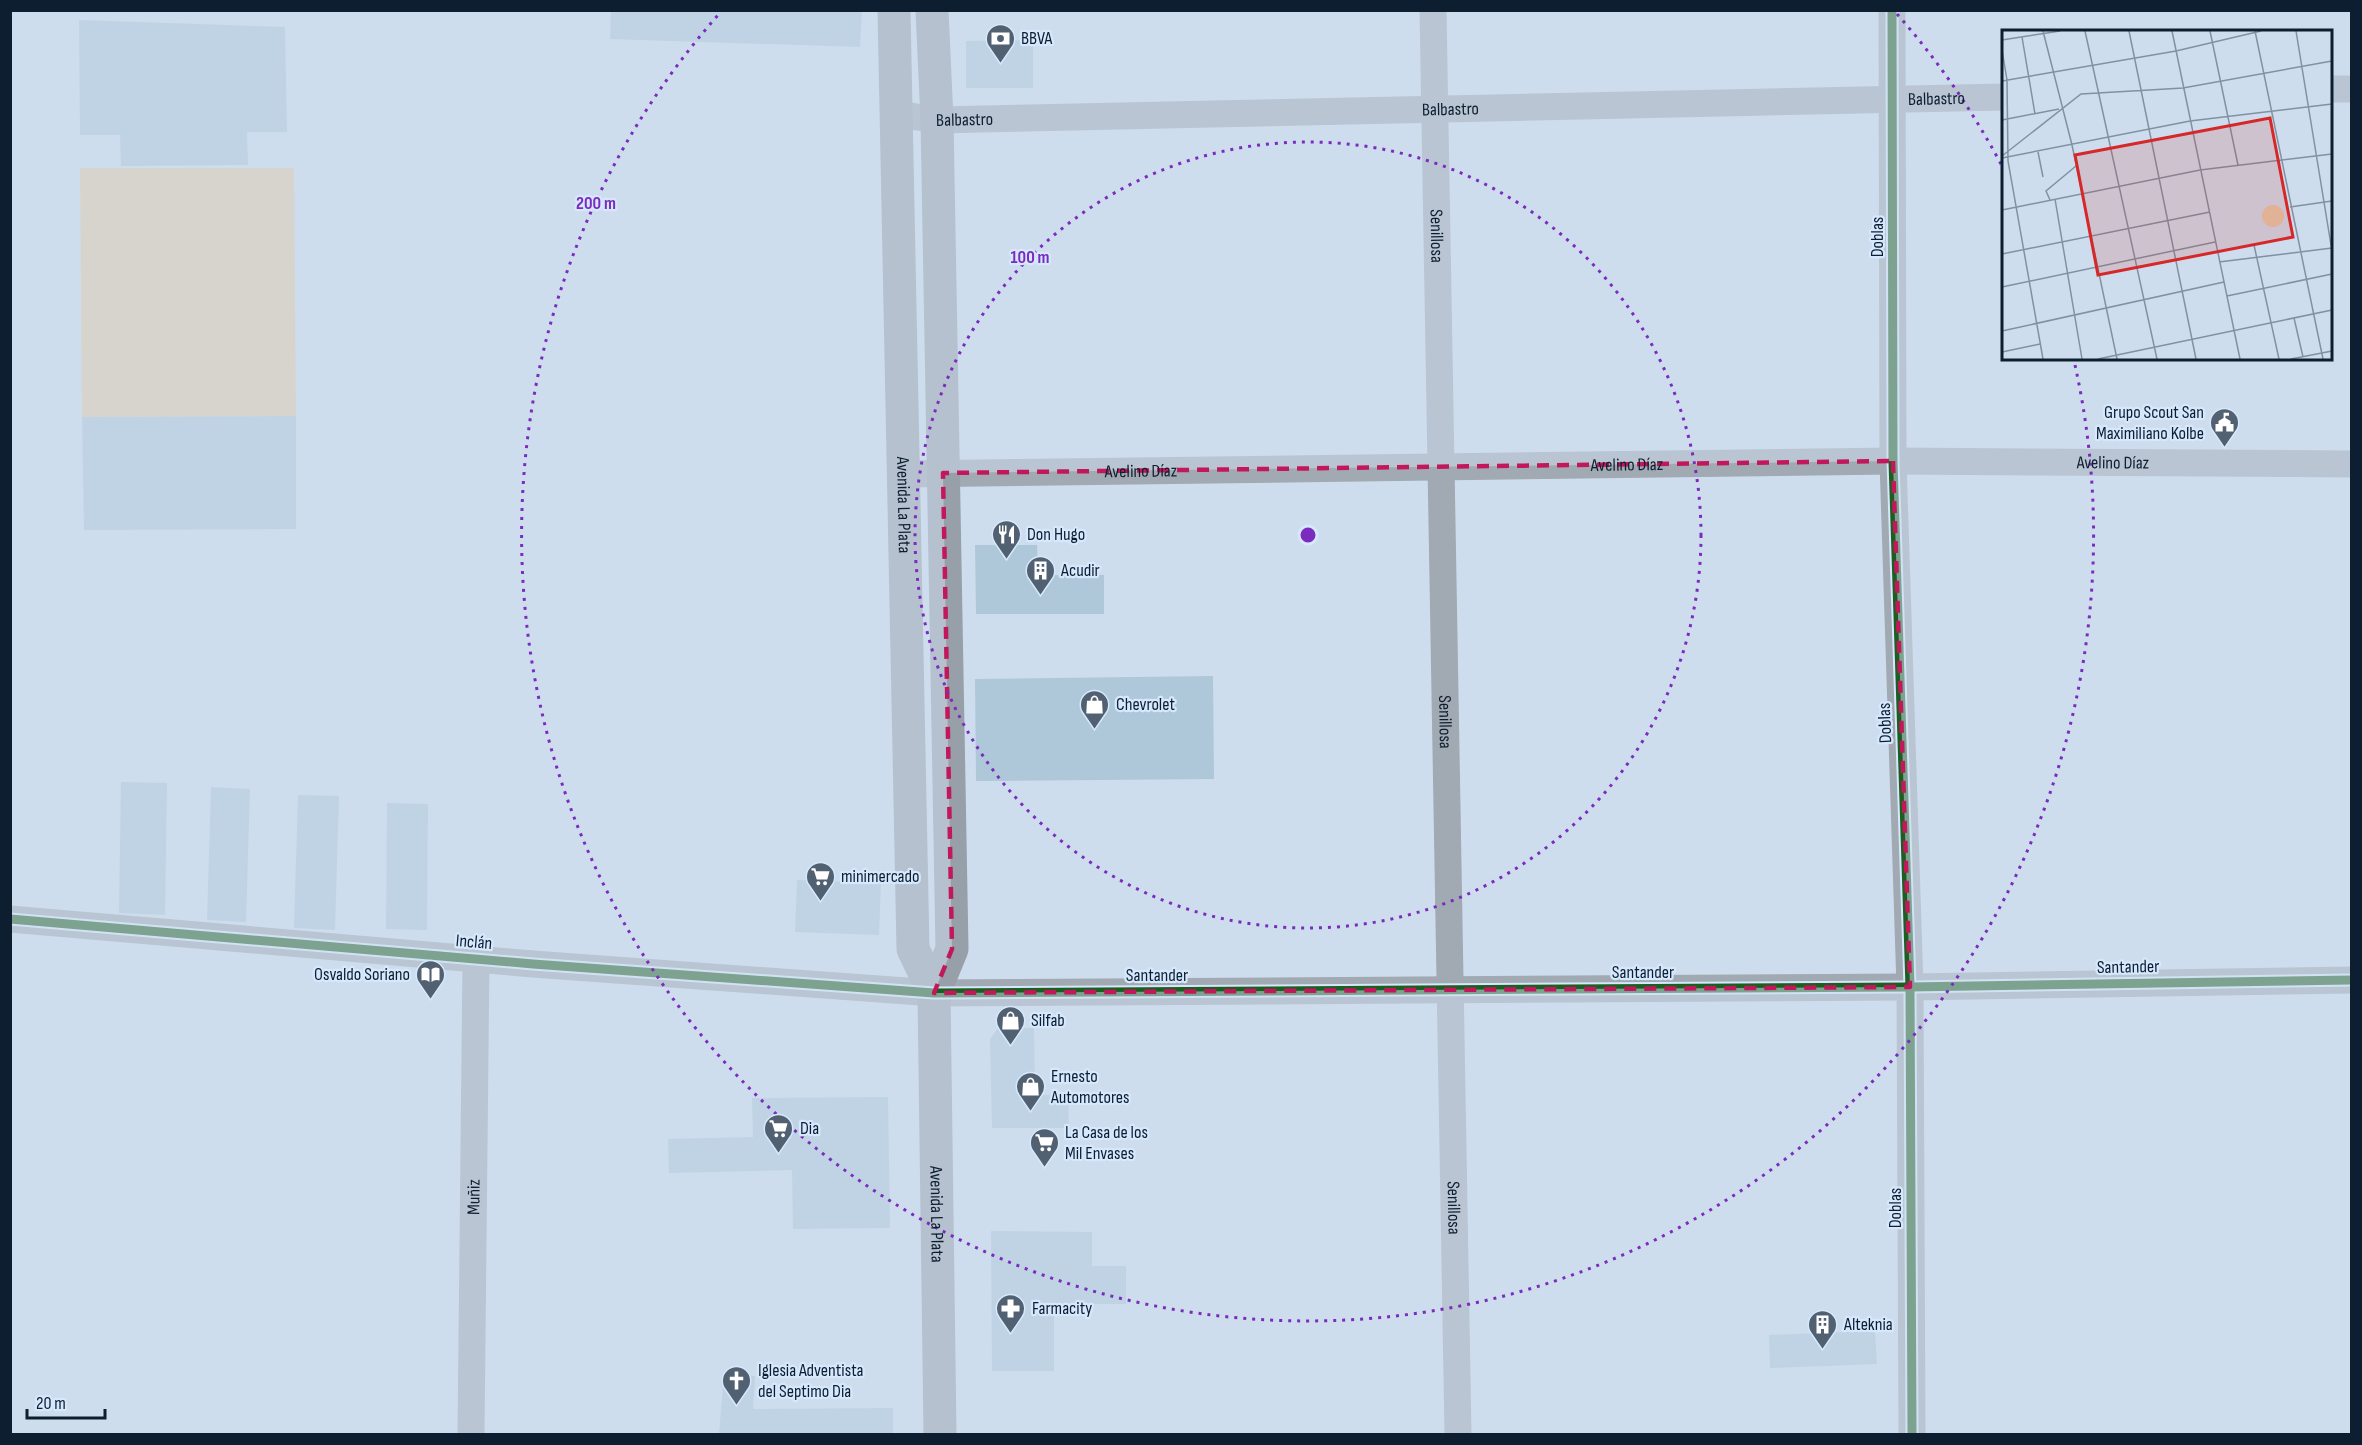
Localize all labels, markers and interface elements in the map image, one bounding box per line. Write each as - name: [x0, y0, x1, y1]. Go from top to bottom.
- bank icon: BBVA: [984, 22, 1016, 64]
- place label: BBVA: [1021, 28, 1053, 49]
- inset map: [2002, 30, 2332, 360]
- street label: Balbastro: [1908, 87, 1965, 110]
- street label: Balbastro: [1422, 98, 1479, 120]
- street label: Balbastro: [936, 108, 993, 131]
- text: 200 m: [576, 193, 616, 214]
- street label: Senillosa: [1426, 209, 1448, 263]
- street label: Doblas: [1867, 217, 1888, 257]
- text: 100 m: [1011, 247, 1050, 268]
- place label: Grupo Scout San Maximiliano Kolbe: [2096, 402, 2204, 444]
- public building icon: Grupo Scout San Maximiliano Kolbe: [2209, 406, 2241, 448]
- street label: Avelino Díaz: [2076, 452, 2150, 473]
- street label: Avelino Díaz: [1590, 454, 1664, 475]
- street label: Avenida La Plata: [893, 455, 915, 554]
- street label: Avelino Díaz: [1104, 460, 1178, 482]
- restaurant icon: Don Hugo: [990, 518, 1022, 560]
- place label: Don Hugo: [1027, 524, 1085, 545]
- centre of rings: [1298, 525, 1318, 545]
- building icon: Acudir: [1024, 554, 1056, 596]
- place label: Acudir: [1060, 560, 1100, 581]
- shop icon: Chevrolet: [1079, 688, 1111, 730]
- place label: Chevrolet: [1116, 694, 1175, 715]
- street label: Senillosa: [1435, 695, 1456, 749]
- street label: Doblas: [1874, 702, 1896, 744]
- supermarket icon: minimercado: [804, 860, 836, 902]
- place label: minimercado: [841, 866, 920, 887]
- street label: Inclán: [455, 930, 493, 954]
- street label: Santander: [2097, 956, 2159, 978]
- library icon: Osvaldo Soriano: [415, 958, 447, 1000]
- street label: Santander: [1612, 962, 1674, 983]
- place label: Osvaldo Soriano: [314, 964, 410, 985]
- street label: Santander: [1126, 965, 1188, 986]
- shop icon: Silfab: [994, 1004, 1026, 1046]
- place label: Silfab: [1031, 1010, 1065, 1031]
- place label: Ernesto Automotores: [1050, 1066, 1129, 1108]
- shop icon: Ernesto Automotores: [1014, 1070, 1046, 1112]
- supermarket icon: Dia: [763, 1112, 795, 1154]
- place label: Dia: [800, 1118, 819, 1139]
- place label: La Casa de los Mil Envases: [1065, 1122, 1148, 1164]
- supermarket icon: La Casa de los Mil Envases: [1028, 1126, 1060, 1168]
- street label: Avenida La Plata: [926, 1165, 948, 1263]
- street label: Muñiz: [463, 1178, 484, 1215]
- street label: Senillosa: [1443, 1181, 1465, 1235]
- street label: Doblas: [1885, 1188, 1906, 1228]
- pharmacy icon: Farmacity: [995, 1292, 1027, 1334]
- place label: Farmacity: [1032, 1298, 1092, 1319]
- building icon: Alteknia: [1807, 1308, 1839, 1350]
- place label: Alteknia: [1843, 1314, 1893, 1335]
- place label: Iglesia Adventista del Septimo Dia: [758, 1360, 864, 1402]
- church icon: Iglesia Adventista del Septimo Dia: [721, 1364, 753, 1406]
- scale bar: [27, 1382, 105, 1420]
- text: 20 m: [36, 1393, 66, 1414]

